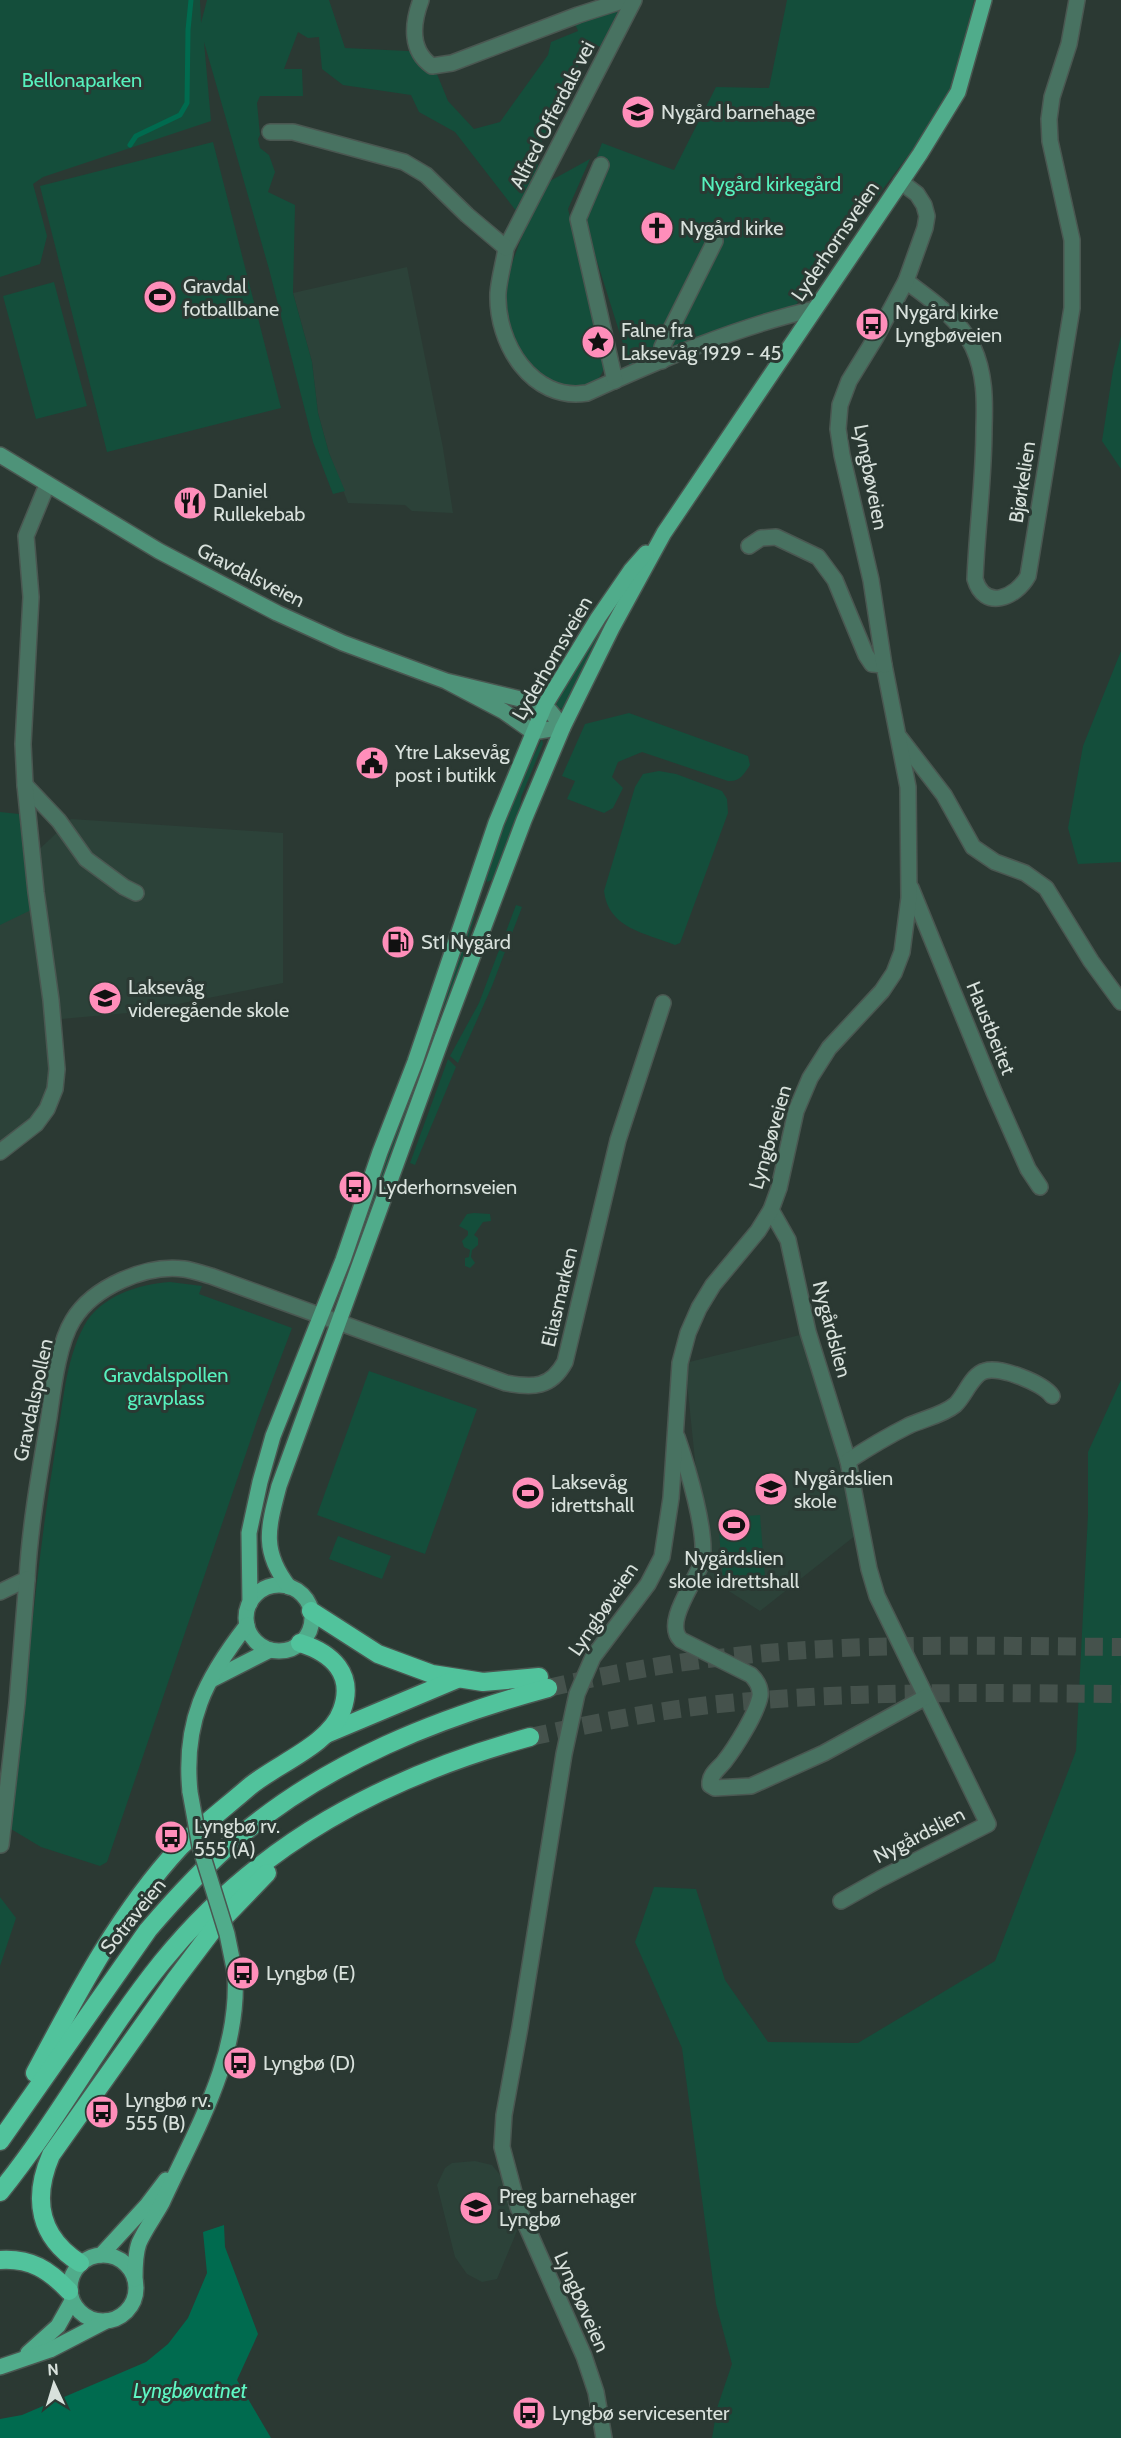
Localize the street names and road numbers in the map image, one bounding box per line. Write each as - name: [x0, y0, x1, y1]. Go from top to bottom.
- street label: Alfred Offerdals vei: [504, 37, 600, 193]
- street label: Lyderhornsveien: [786, 177, 884, 305]
- street label: Lyngbøveien: [849, 422, 893, 532]
- street label: Bjørkelien: [1004, 439, 1040, 525]
- street label: Gravdalsveien: [193, 538, 309, 612]
- street label: Lyderhornsveien: [507, 592, 597, 724]
- street label: Haustbeitet: [961, 978, 1021, 1078]
- street label: Lyngbøveien: [744, 1082, 796, 1192]
- street label: Eliasmarken: [536, 1245, 582, 1349]
- street label: Nygårdslien: [808, 1278, 856, 1380]
- street label: Gravdalspollen: [8, 1336, 58, 1464]
- street label: Lyngbøveien: [563, 1558, 643, 1660]
- street label: Nygårdslien: [869, 1802, 969, 1868]
- street label: Sotraveien: [95, 1873, 171, 1959]
- street label: Lyngbøveien: [549, 2248, 615, 2356]

